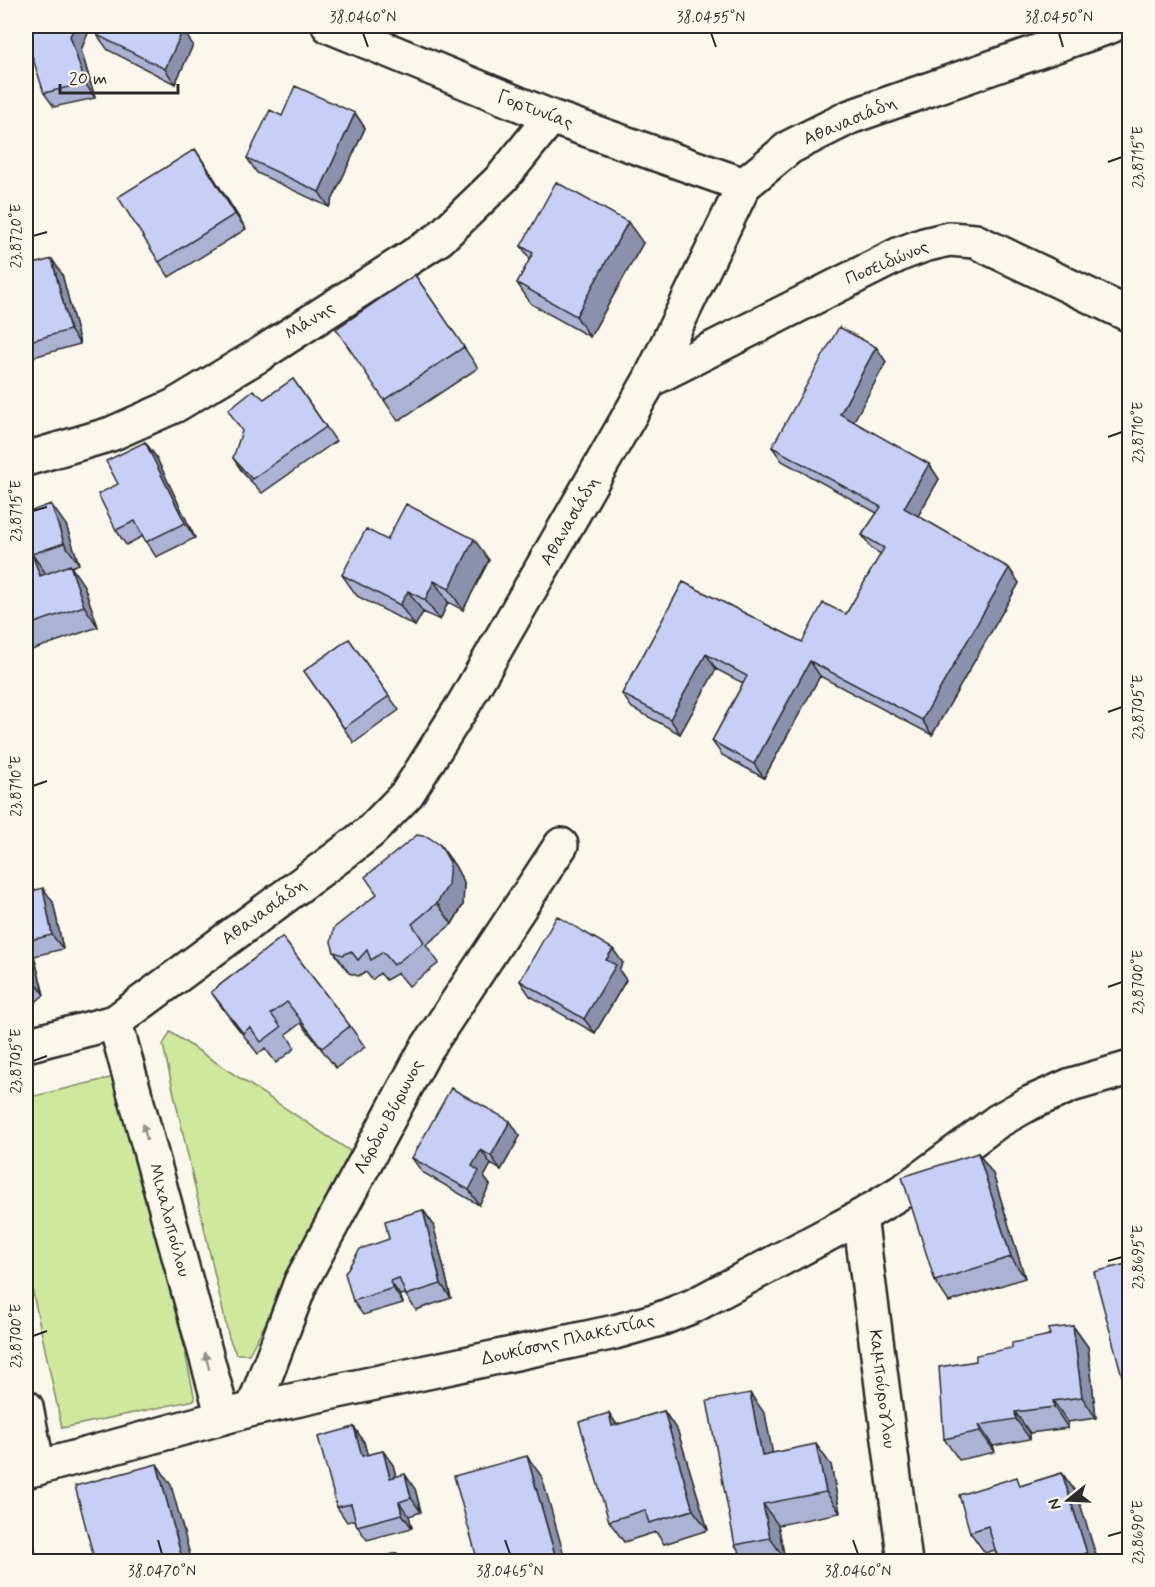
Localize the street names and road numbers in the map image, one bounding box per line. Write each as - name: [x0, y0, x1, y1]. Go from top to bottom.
- street label: Γορτυνίας: [494, 85, 576, 135]
- street label: Αθανασιάδη: [800, 91, 900, 151]
- street label: Ποσειδώνος: [842, 235, 932, 291]
- street label: Μάνης: [280, 296, 340, 346]
- street label: Αθανασιάδη: [535, 472, 605, 570]
- street label: Αθανασιάδη: [217, 873, 311, 951]
- street label: Λόρδου Βύρωνος: [349, 1055, 429, 1179]
- street label: Μιχαλοπούλου: [142, 1160, 196, 1280]
- street label: Δουκίσσης Πλακεντίας: [479, 1308, 657, 1372]
- street label: Καμπούρογλου: [863, 1328, 901, 1450]

